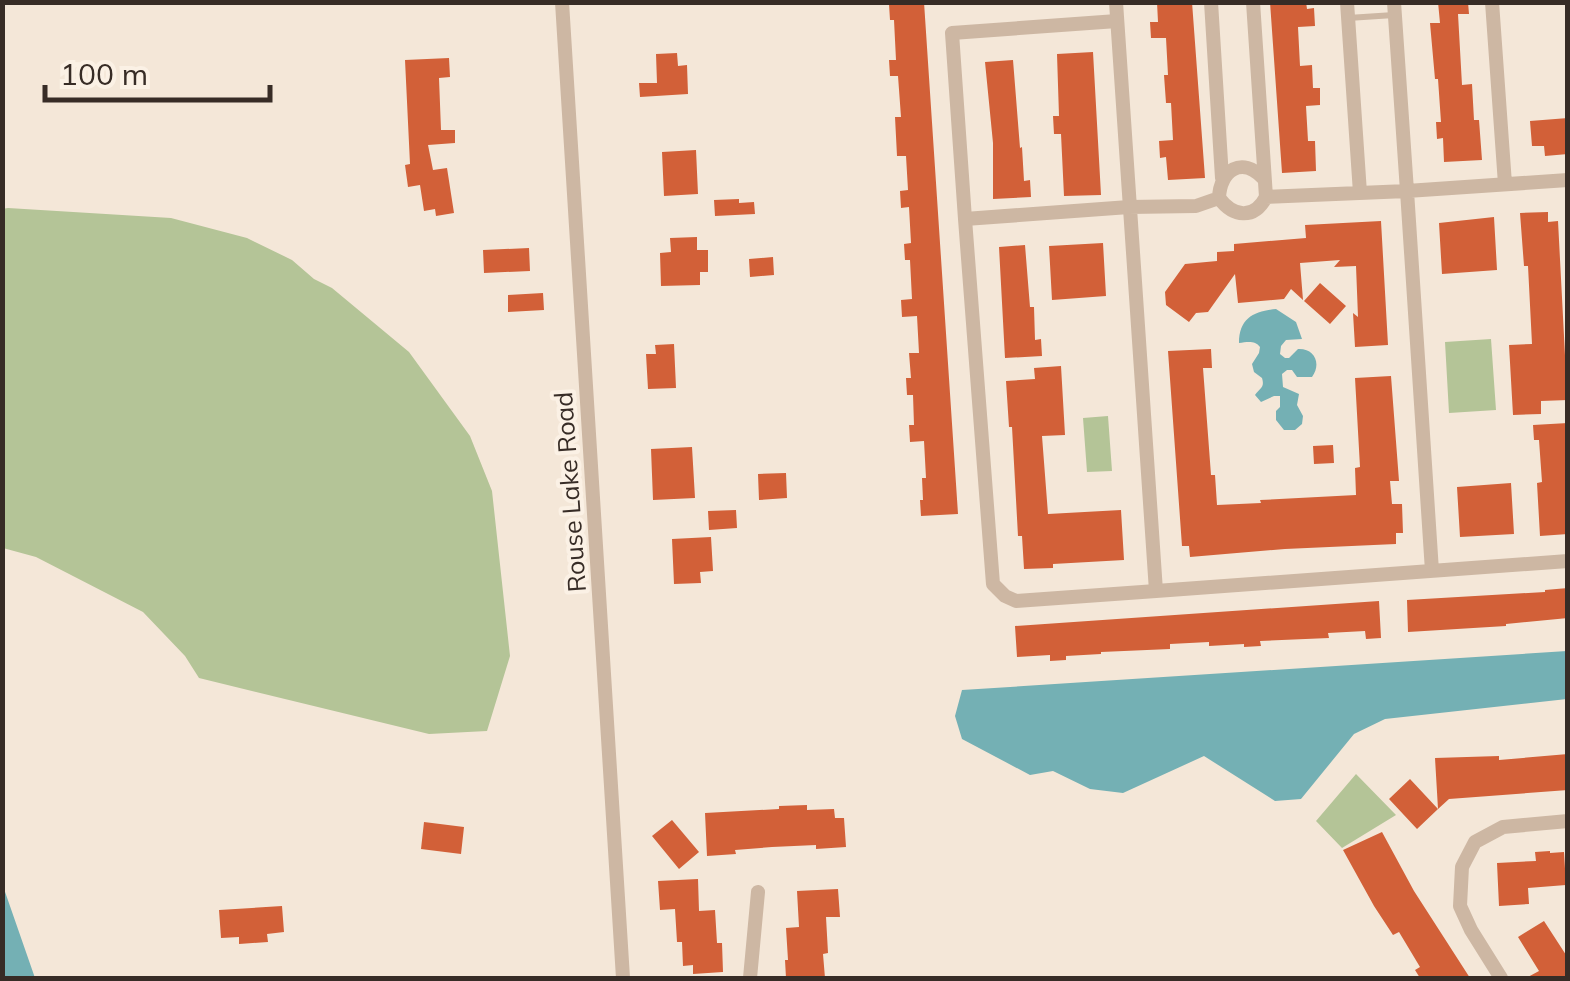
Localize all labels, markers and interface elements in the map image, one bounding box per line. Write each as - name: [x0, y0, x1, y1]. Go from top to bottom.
- scale bar: [45, 40, 270, 102]
- text: 100 m: [60, 55, 148, 93]
- street label: Rouse Lake Road: [547, 391, 592, 593]

